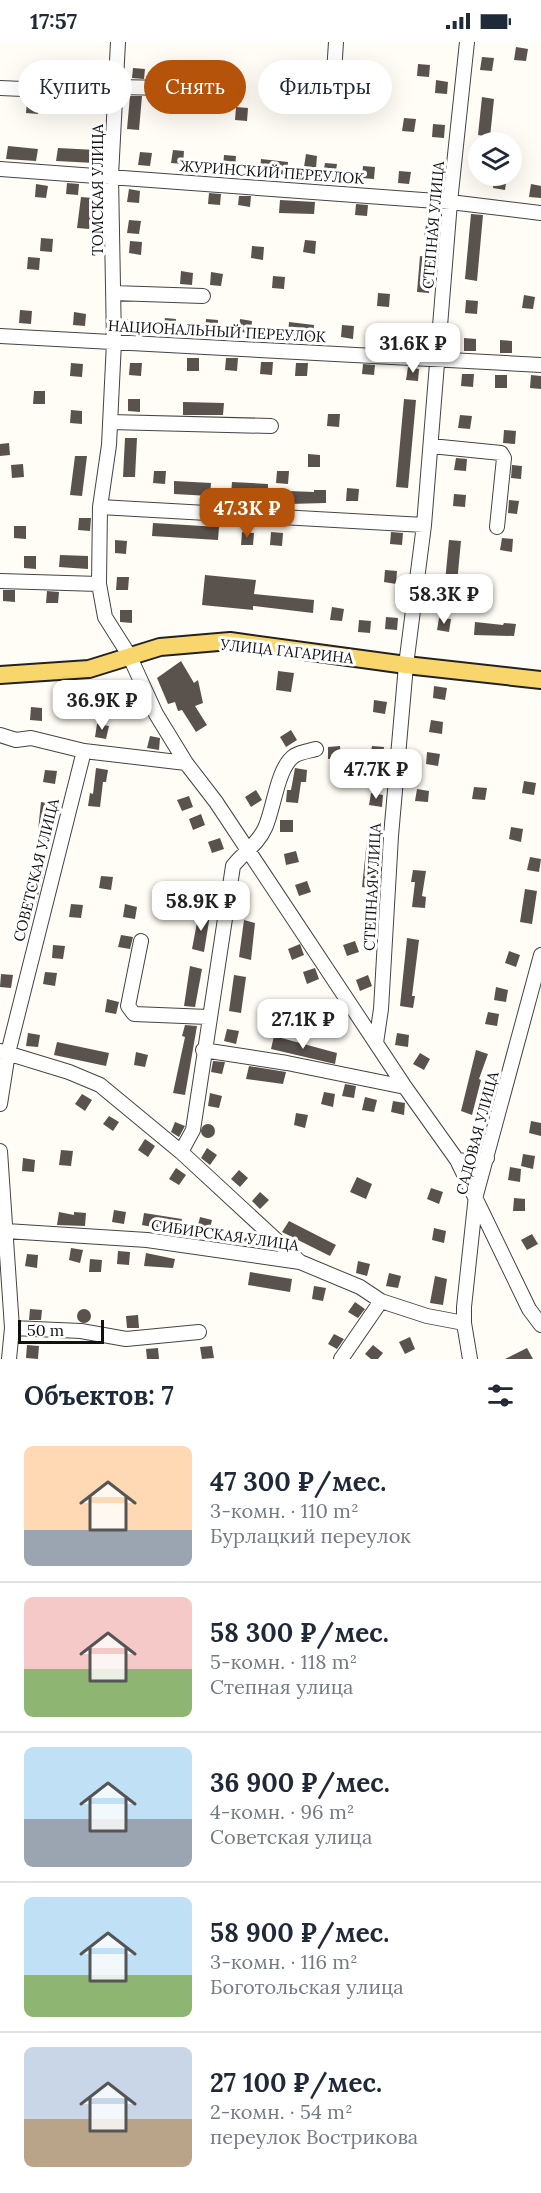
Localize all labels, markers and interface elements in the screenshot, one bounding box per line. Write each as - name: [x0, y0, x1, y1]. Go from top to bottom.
- text: 17:57: [30, 7, 77, 35]
- chip: Купить: [18, 60, 132, 114]
- chip: Снять: [144, 60, 246, 114]
- chip: Фильтры: [258, 60, 392, 114]
- street label: ТОМСКАЯ УЛИЦА: [88, 124, 107, 256]
- map controls: [468, 132, 522, 186]
- button: layers: [468, 132, 522, 186]
- street label: ЖУРИНСКИЙ ПЕРЕУЛОК: [179, 156, 366, 188]
- street label: СТЕПНАЯ УЛИЦА: [418, 160, 448, 290]
- street label: НАЦИОНАЛЬНЫЙ ПЕРЕУЛОК: [107, 316, 327, 346]
- pin: 31.6K ₽: [358, 323, 468, 374]
- text: 31.6K ₽: [379, 330, 447, 355]
- pin: 47.3K ₽: [192, 488, 302, 539]
- text: 47.3K ₽: [214, 495, 280, 520]
- pin: 58.3K ₽: [389, 574, 499, 625]
- text: 58.3K ₽: [409, 581, 479, 606]
- street label: УЛИЦА ГАГАРИНА: [219, 634, 355, 667]
- pin: 36.9K ₽: [47, 680, 157, 731]
- text: 36.9K ₽: [67, 687, 137, 712]
- pin: 47.7K ₽: [321, 749, 431, 800]
- text: 47.7K ₽: [344, 756, 408, 781]
- street label: СОВЕТСКАЯ УЛИЦА: [9, 796, 63, 944]
- street label: СТЕПНАЯ УЛИЦА: [359, 822, 385, 951]
- pin: 58.9K ₽: [146, 881, 256, 932]
- text: 58.9K ₽: [166, 888, 236, 913]
- pin: 27.1K ₽: [248, 999, 358, 1050]
- text: 27.1K ₽: [271, 1006, 335, 1031]
- street label: САДОВАЯ УЛИЦА: [451, 1069, 503, 1197]
- street label: СИБИРСКАЯ УЛИЦА: [150, 1215, 301, 1255]
- scale bar: [18, 1317, 104, 1344]
- text: 50 m: [27, 1320, 64, 1340]
- text: Объектов: 7: [24, 1379, 174, 1412]
- icon: filters: [484, 1379, 517, 1412]
- text: 47 300 ₽/мес.: [210, 1465, 386, 1498]
- icon: home: [72, 1470, 144, 1542]
- text: 3-комн. · 110 m²: [210, 1498, 359, 1523]
- text: Бурлацкий переулок: [210, 1523, 411, 1548]
- text: 58 300 ₽/мес.: [210, 1616, 389, 1649]
- icon: home: [72, 1621, 144, 1693]
- text: 5-комн. · 118 m²: [210, 1649, 357, 1674]
- text: Степная улица: [210, 1674, 353, 1699]
- text: 36 900 ₽/мес.: [210, 1766, 390, 1799]
- icon: home: [72, 1771, 144, 1843]
- text: 4-комн. · 96 m²: [210, 1799, 355, 1824]
- text: Советская улица: [210, 1824, 372, 1849]
- text: 58 900 ₽/мес.: [210, 1916, 389, 1949]
- icon: home: [72, 1921, 144, 1993]
- text: 3-комн. · 116 m²: [210, 1949, 358, 1974]
- text: Боготольская улица: [210, 1974, 404, 1999]
- text: 27 100 ₽/мес.: [210, 2066, 382, 2099]
- icon: home: [72, 2071, 144, 2143]
- text: 2-комн. · 54 m²: [210, 2099, 353, 2124]
- text: переулок Вострикова: [210, 2124, 418, 2149]

